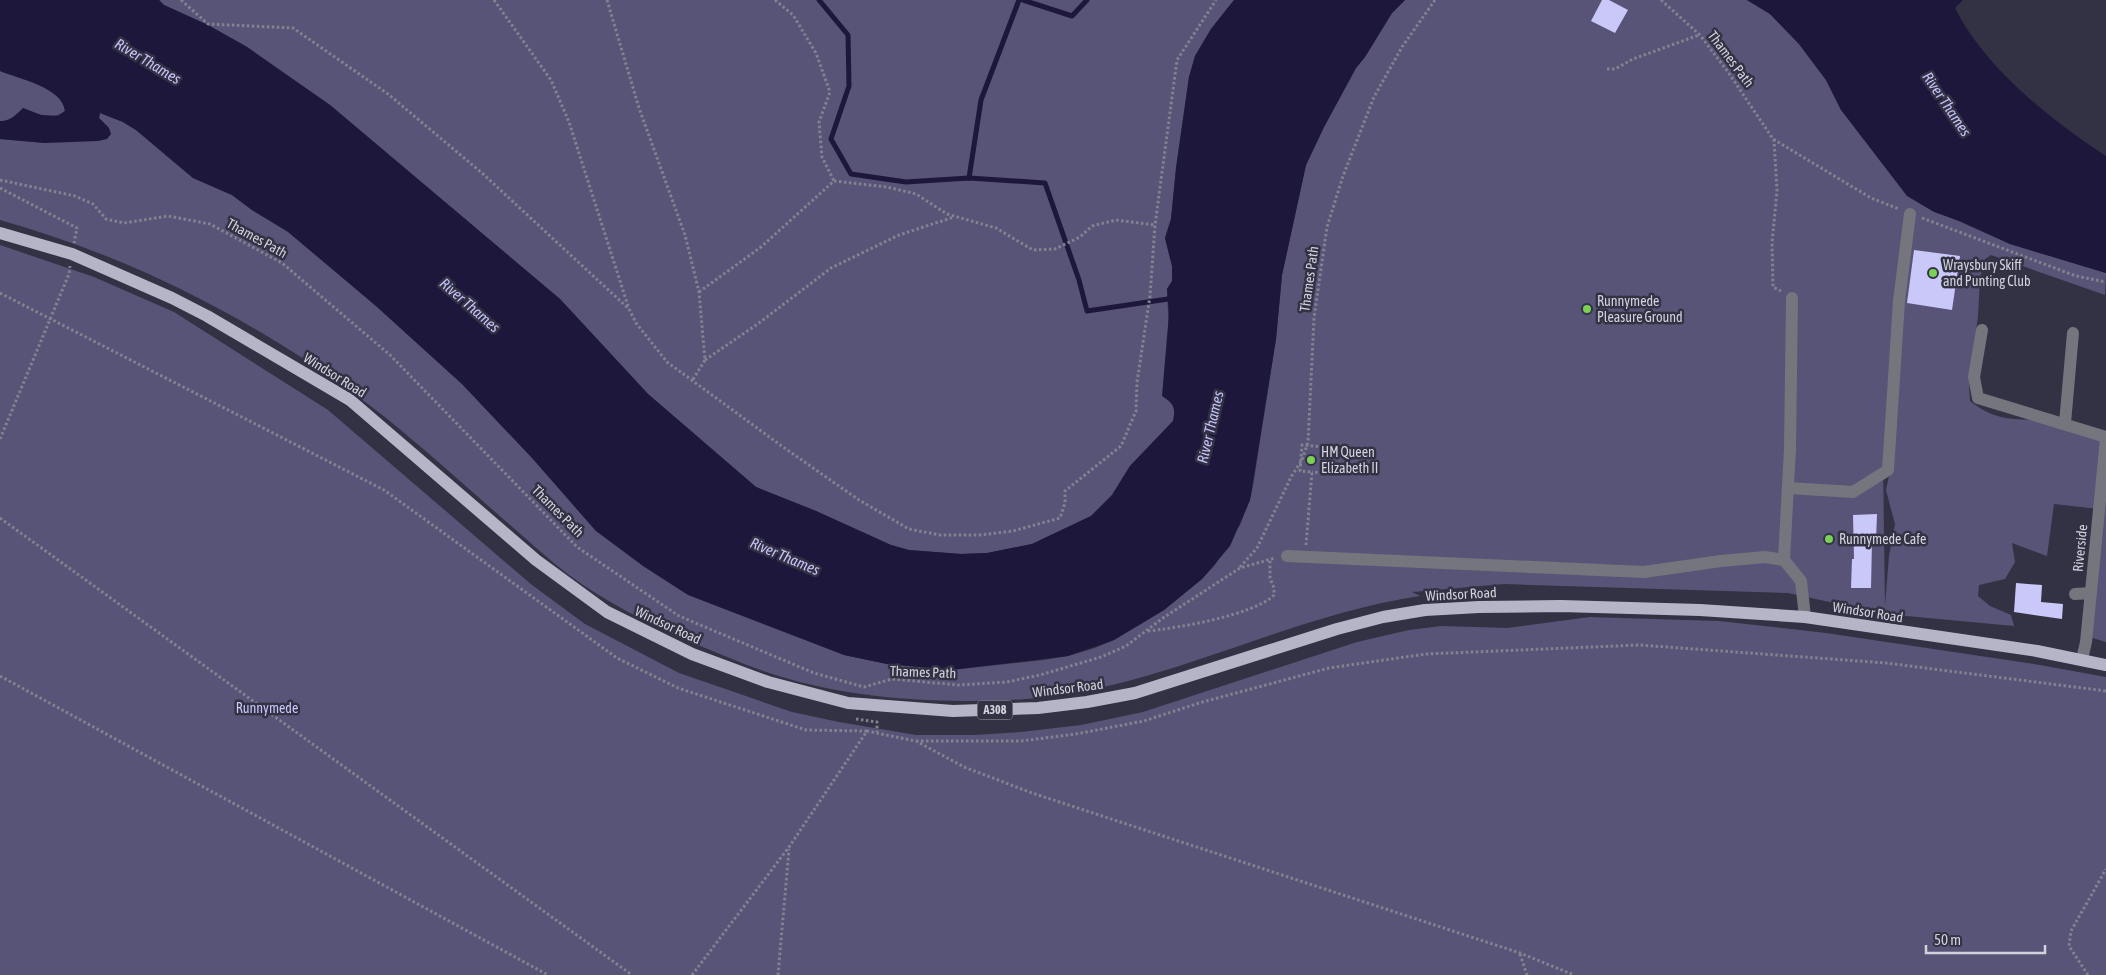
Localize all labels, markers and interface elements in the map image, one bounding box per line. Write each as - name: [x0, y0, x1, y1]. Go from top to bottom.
- street label: Thames Path: [1705, 28, 1757, 90]
- water label: River Thames: [112, 35, 184, 87]
- water label: River Thames: [1919, 69, 1975, 139]
- street label: Thames Path: [224, 215, 290, 261]
- street label: Thames Path: [1296, 245, 1322, 313]
- place label: Wraysbury Skiff and Punting Club: [1943, 257, 2031, 289]
- marker: Wraysbury Skiff and Punting Club: [1927, 267, 1939, 279]
- water label: River Thames: [437, 274, 503, 336]
- place label: Runnymede Pleasure Ground: [1597, 293, 1683, 325]
- marker: Runnymede Pleasure Ground: [1581, 303, 1593, 315]
- street label: Windsor Road: [301, 349, 369, 401]
- water label: River Thames: [1193, 389, 1227, 465]
- place label: HM Queen Elizabeth II: [1321, 444, 1378, 476]
- marker: HM Queen Elizabeth II: [1305, 454, 1317, 466]
- street label: Thames Path: [529, 482, 587, 540]
- street label: Riverside: [2070, 524, 2090, 572]
- place label: Runnymede Cafe: [1839, 531, 1926, 547]
- marker: Runnymede Cafe: [1823, 533, 1835, 545]
- water label: River Thames: [748, 534, 822, 578]
- street label: Windsor Road: [1425, 584, 1497, 604]
- street label: Windsor Road: [1832, 599, 1904, 625]
- street label: Windsor Road: [632, 603, 704, 647]
- street label: Thames Path: [890, 663, 956, 681]
- street label: Windsor Road: [1032, 676, 1104, 700]
- park label: Runnymede: [236, 700, 298, 716]
- road number: A308: [978, 700, 1012, 720]
- scale bar: [1926, 922, 2045, 954]
- text: 50 m: [1934, 931, 1961, 948]

